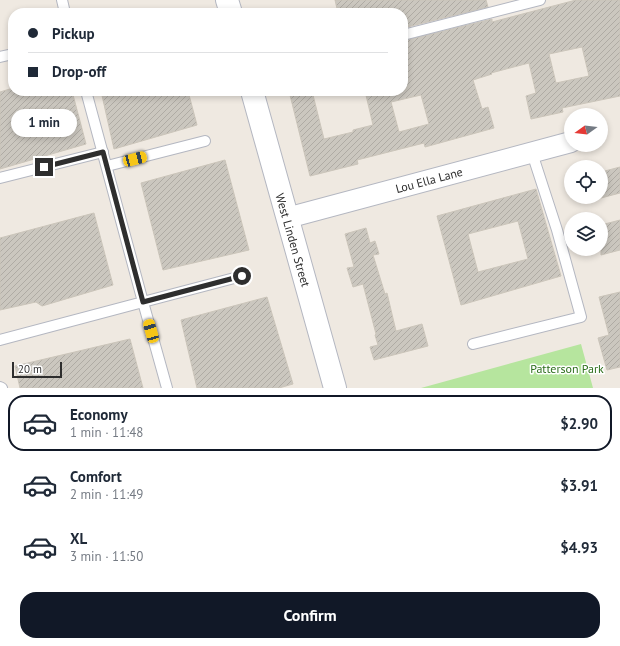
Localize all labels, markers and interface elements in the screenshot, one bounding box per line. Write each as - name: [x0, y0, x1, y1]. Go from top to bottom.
- text: Pickup: [52, 24, 95, 43]
- text: Drop-off: [52, 62, 106, 81]
- north arrow: [564, 108, 608, 152]
- map controls: [564, 108, 608, 256]
- callout: 1 min: [11, 109, 77, 137]
- text: 1 min: [28, 114, 60, 131]
- car: [122, 150, 148, 168]
- route end: [35, 158, 53, 176]
- button: locate: [564, 160, 608, 204]
- street label: Lou Ella Lane: [394, 164, 464, 196]
- street label: West Linden Street: [272, 191, 314, 289]
- button: layers: [564, 212, 608, 256]
- route start: [233, 267, 251, 285]
- car: [142, 318, 160, 344]
- scale bar: [12, 360, 62, 379]
- park label: Patterson Park: [530, 361, 604, 376]
- text: 20 m: [18, 362, 42, 376]
- icon: car: [22, 405, 58, 441]
- text: Economy: [70, 405, 128, 424]
- text: $2.90: [560, 414, 598, 433]
- text: 1 min · 11:48: [70, 424, 143, 441]
- icon: car: [22, 467, 58, 503]
- text: Comfort: [70, 467, 122, 486]
- text: $3.91: [560, 476, 598, 495]
- text: 2 min · 11:49: [70, 486, 143, 503]
- icon: car: [22, 529, 58, 565]
- text: XL: [70, 529, 87, 548]
- text: $4.93: [560, 538, 598, 557]
- text: 3 min · 11:50: [70, 548, 143, 565]
- button: Confirm: [20, 592, 600, 638]

